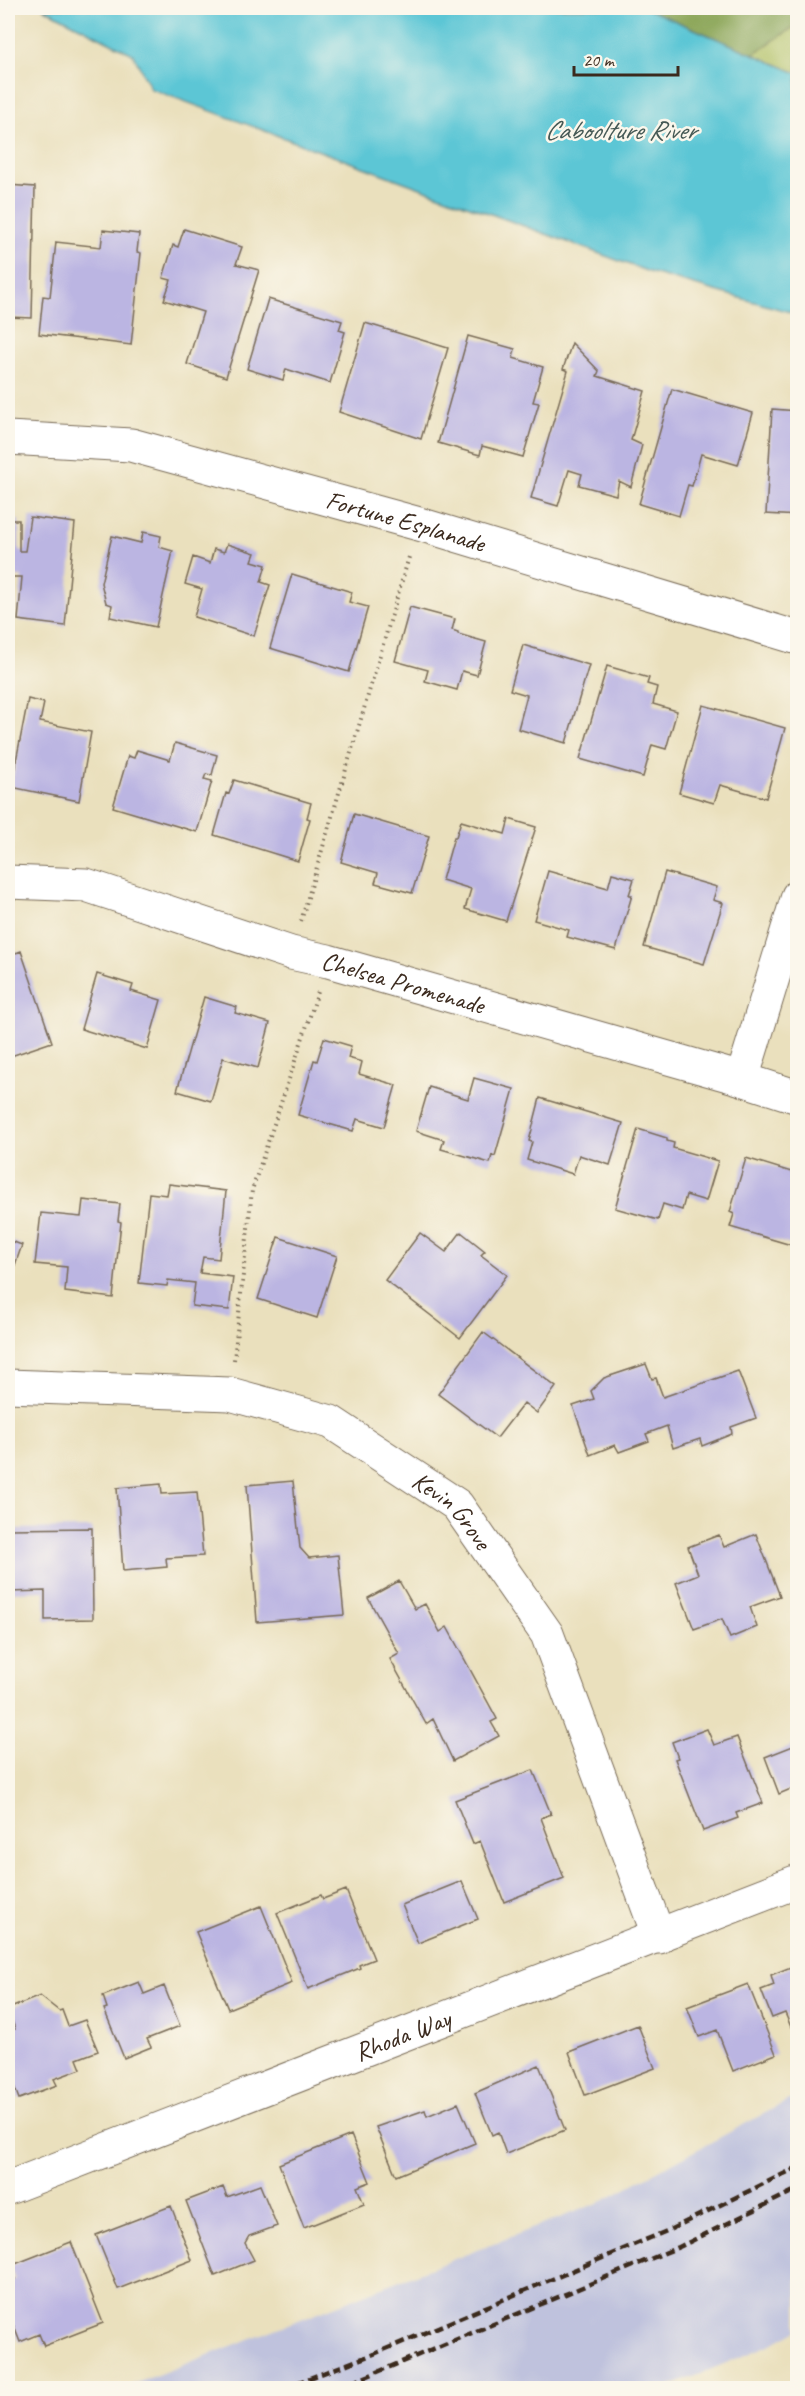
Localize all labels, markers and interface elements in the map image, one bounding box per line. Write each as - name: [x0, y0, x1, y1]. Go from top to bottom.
- scale bar: [574, 39, 678, 77]
- text: 20 m: [583, 49, 616, 71]
- water label: Caboolture River: [545, 113, 700, 147]
- street label: Fortune Esplanade: [322, 483, 490, 560]
- street label: Chelsea Promenade: [318, 944, 491, 1022]
- street label: Kevin Grove: [406, 1464, 501, 1558]
- street label: Rhoda Way: [349, 2000, 457, 2068]

